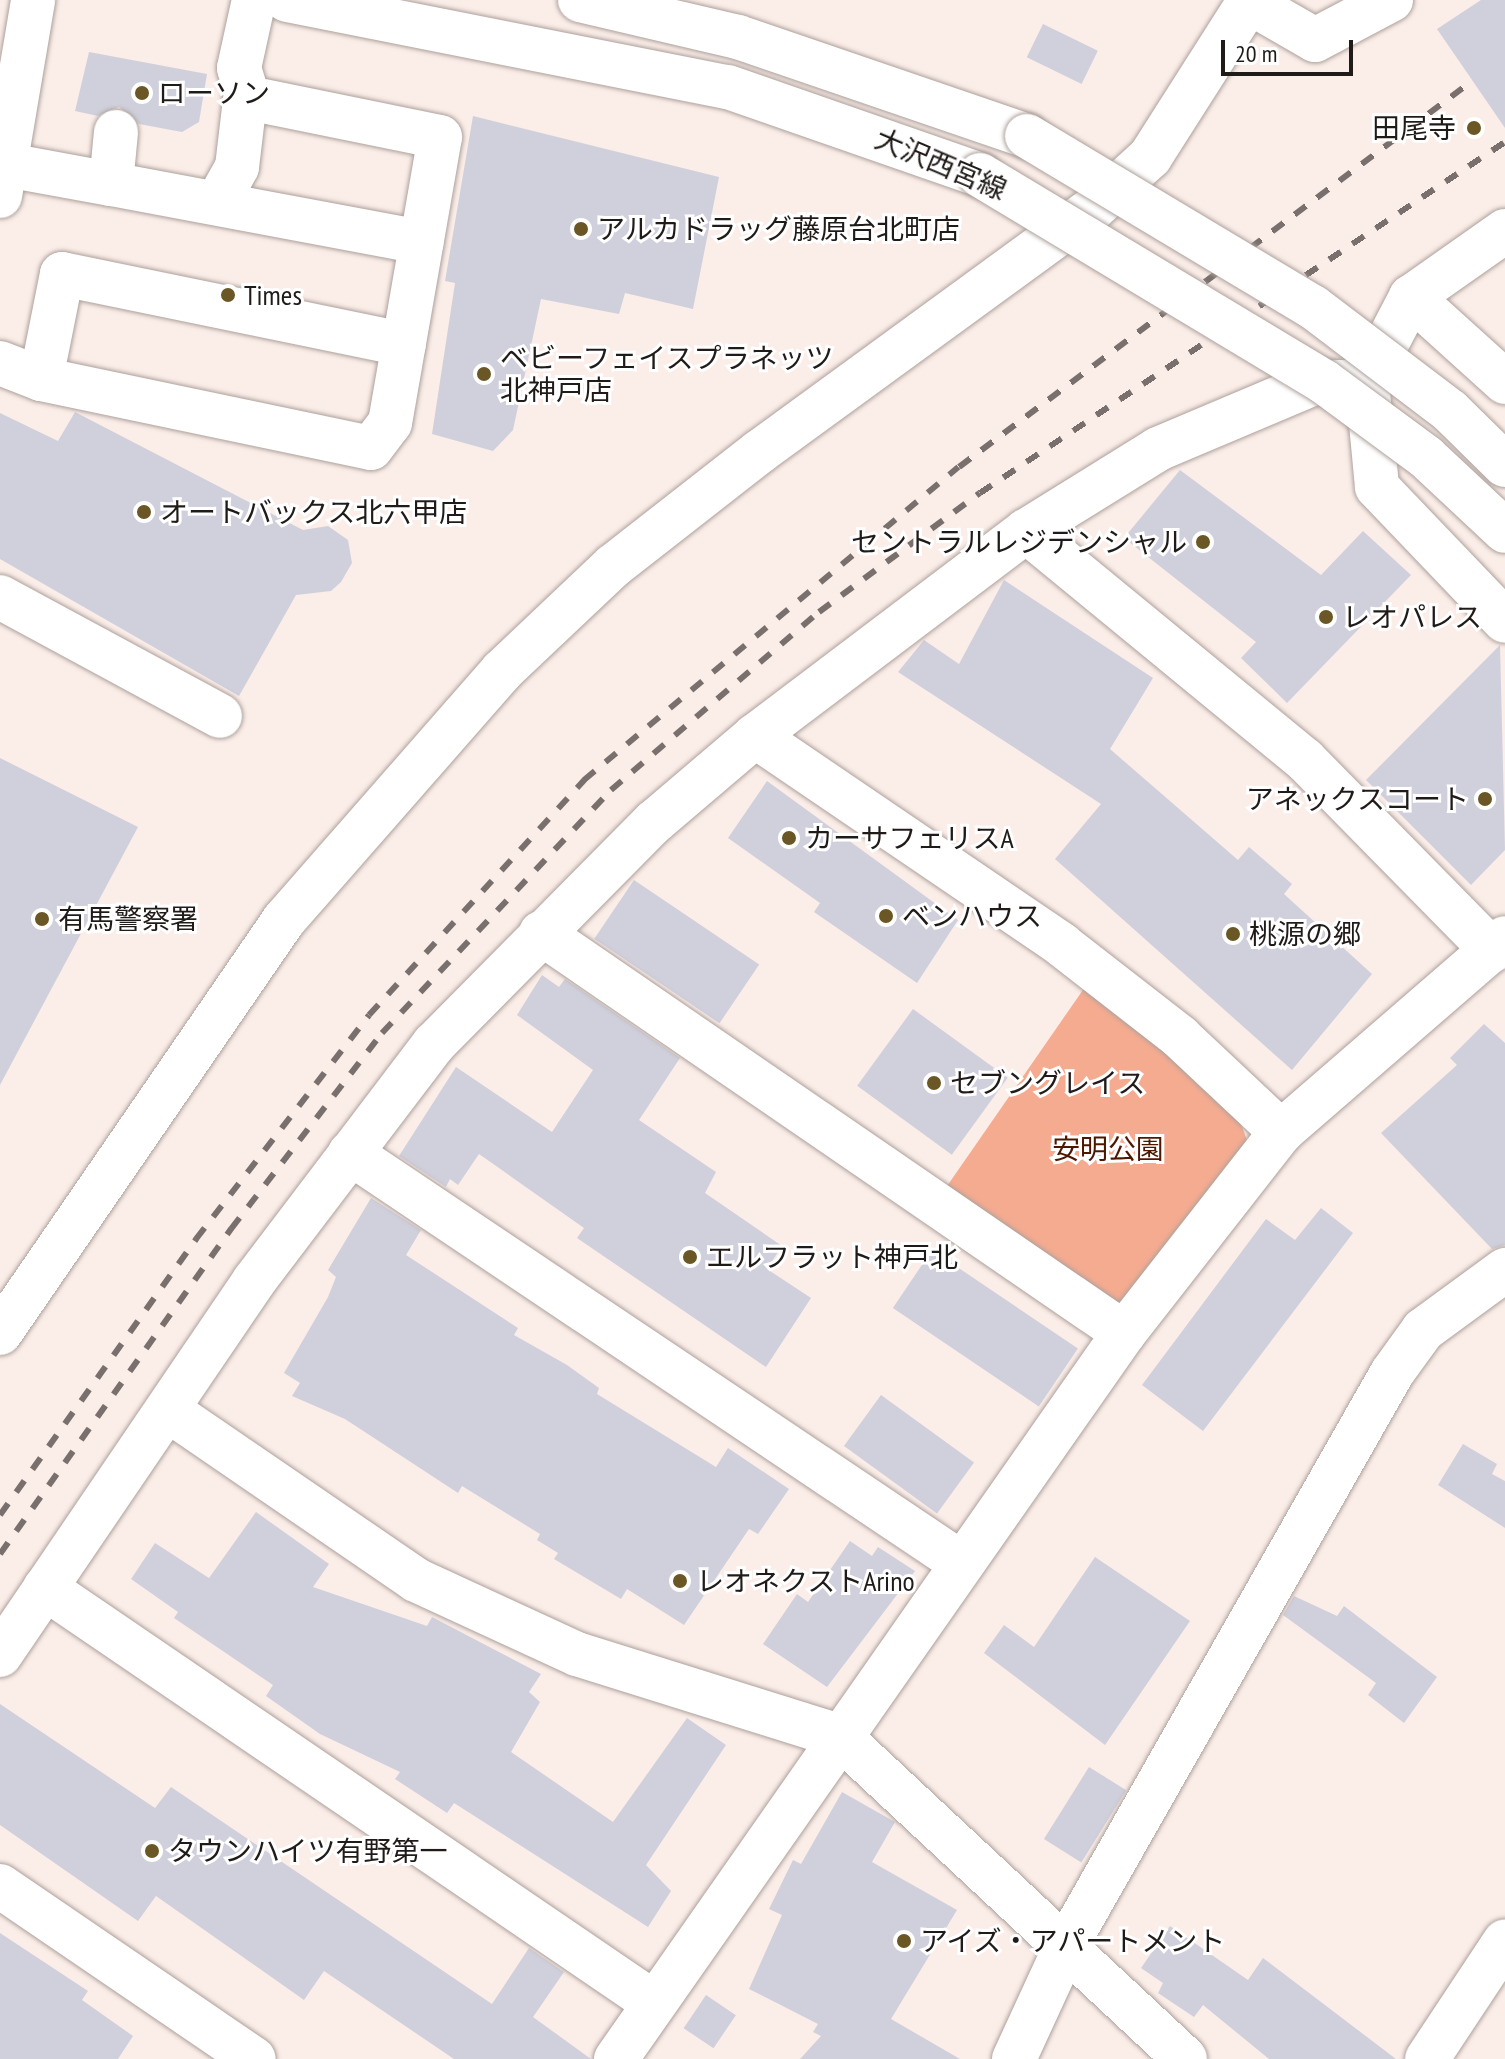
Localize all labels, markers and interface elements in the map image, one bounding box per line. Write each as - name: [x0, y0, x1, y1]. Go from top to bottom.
- scale bar: [1225, 24, 1357, 74]
- text: 20 m: [1235, 38, 1277, 69]
- place label: ローソン: [158, 76, 270, 110]
- marker: ローソン: [133, 84, 151, 102]
- place label: 田尾寺: [1372, 111, 1456, 145]
- marker: 田尾寺: [1463, 117, 1485, 139]
- street label: 大沢西宮線: [870, 121, 1012, 207]
- place label: アルカドラッグ藤原台北町店: [597, 212, 961, 246]
- marker: アルカドラッグ藤原台北町店: [572, 220, 590, 238]
- place label: Times: [244, 278, 302, 312]
- marker: Times: [219, 286, 237, 304]
- place label: ベビーフェイスプラネッツ 北神戸店: [500, 341, 836, 407]
- marker: ベビーフェイスプラネッツ 北神戸店: [475, 365, 493, 383]
- place label: オートバックス北六甲店: [160, 495, 468, 529]
- marker: オートバックス北六甲店: [135, 503, 153, 521]
- place label: セントラルレジデンシャル: [851, 525, 1187, 559]
- marker: セントラルレジデンシャル: [1194, 533, 1212, 551]
- place label: レオパレス: [1342, 600, 1482, 634]
- marker: レオパレス: [1317, 608, 1335, 626]
- place label: アネックスコート: [1245, 782, 1469, 816]
- marker: アネックスコート: [1476, 790, 1494, 808]
- place label: カーサフェリスA: [805, 821, 1014, 855]
- marker: カーサフェリスA: [780, 829, 798, 847]
- place label: ベンハウス: [902, 899, 1042, 933]
- place label: 有馬警察署: [58, 902, 198, 936]
- marker: ベンハウス: [877, 907, 895, 925]
- marker: 有馬警察署: [33, 910, 51, 928]
- place label: 桃源の郷: [1249, 917, 1361, 951]
- marker: 桃源の郷: [1224, 925, 1242, 943]
- place label: セブングレイス: [950, 1066, 1146, 1100]
- marker: セブングレイス: [925, 1074, 943, 1092]
- park label: 安明公園: [1052, 1132, 1164, 1166]
- place label: エルフラット神戸北: [706, 1240, 958, 1274]
- marker: エルフラット神戸北: [681, 1248, 699, 1266]
- place label: レオネクストArino: [696, 1564, 915, 1598]
- marker: レオネクストArino: [671, 1572, 689, 1590]
- place label: タウンハイツ有野第一: [168, 1834, 448, 1868]
- marker: タウンハイツ有野第一: [143, 1842, 161, 1860]
- place label: アイズ・アパートメント: [920, 1924, 1228, 1958]
- marker: アイズ・アパートメント: [895, 1932, 913, 1950]

